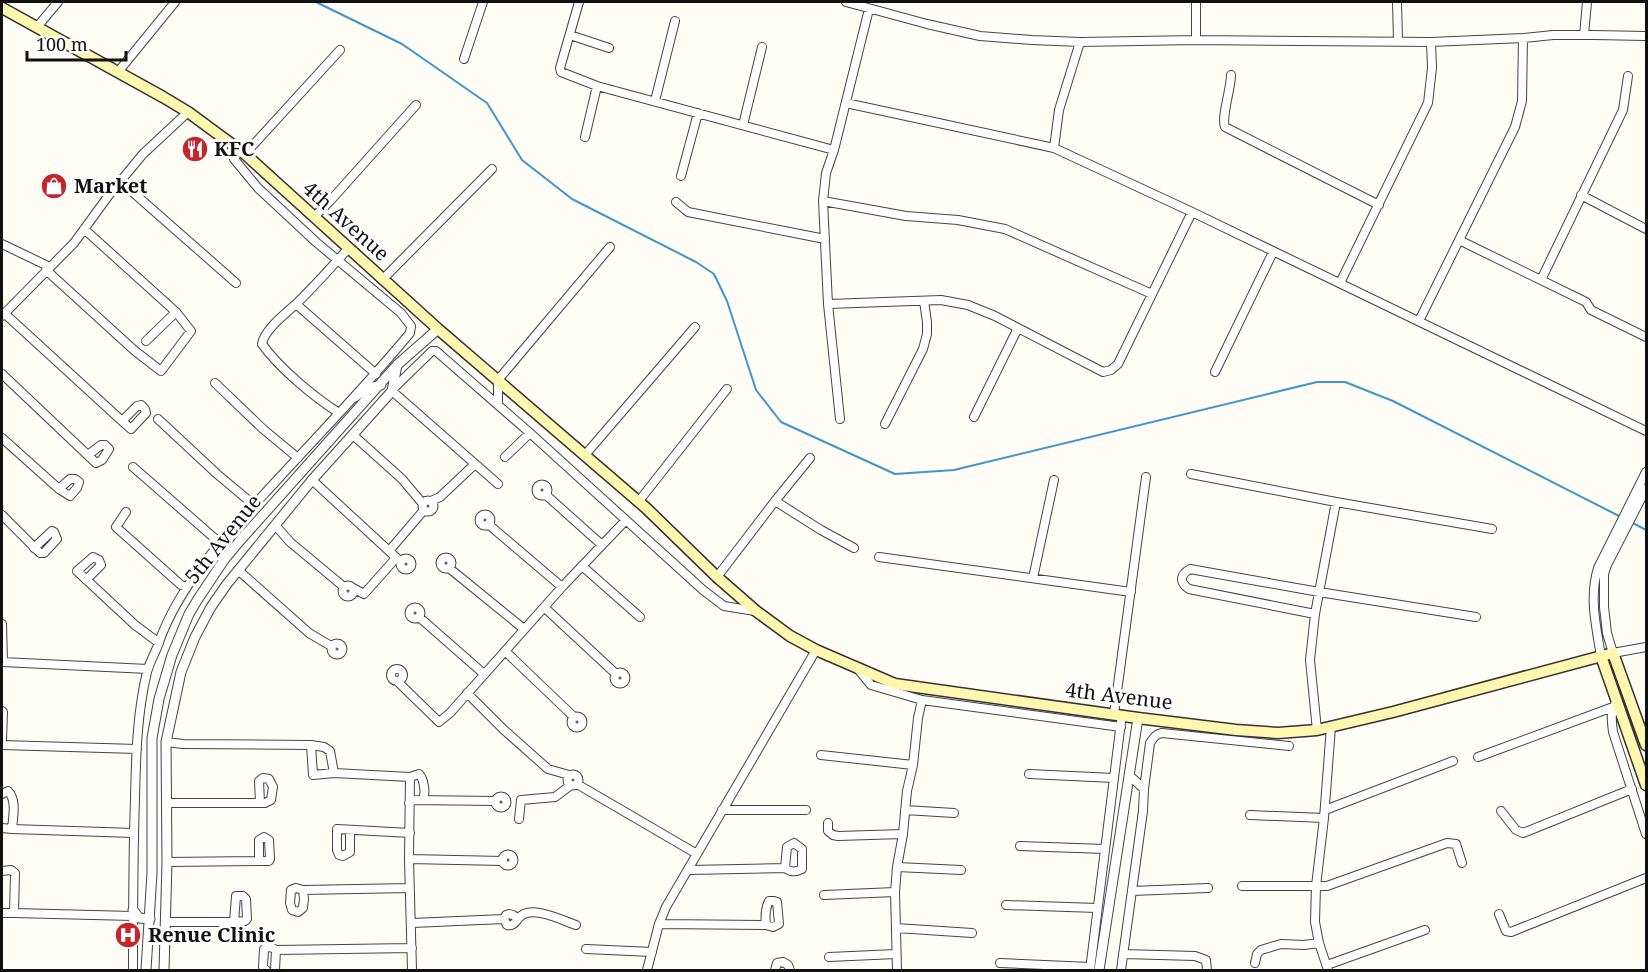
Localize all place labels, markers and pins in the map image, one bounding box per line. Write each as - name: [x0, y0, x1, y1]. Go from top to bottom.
- restaurant icon: KFC: [180, 134, 210, 164]
- place label: KFC: [214, 135, 254, 162]
- shop icon: Market: [39, 171, 69, 201]
- place label: Market: [74, 172, 147, 199]
- hospital icon: Renue Clinic: [113, 920, 143, 950]
- place label: Renue Clinic: [148, 921, 275, 948]

